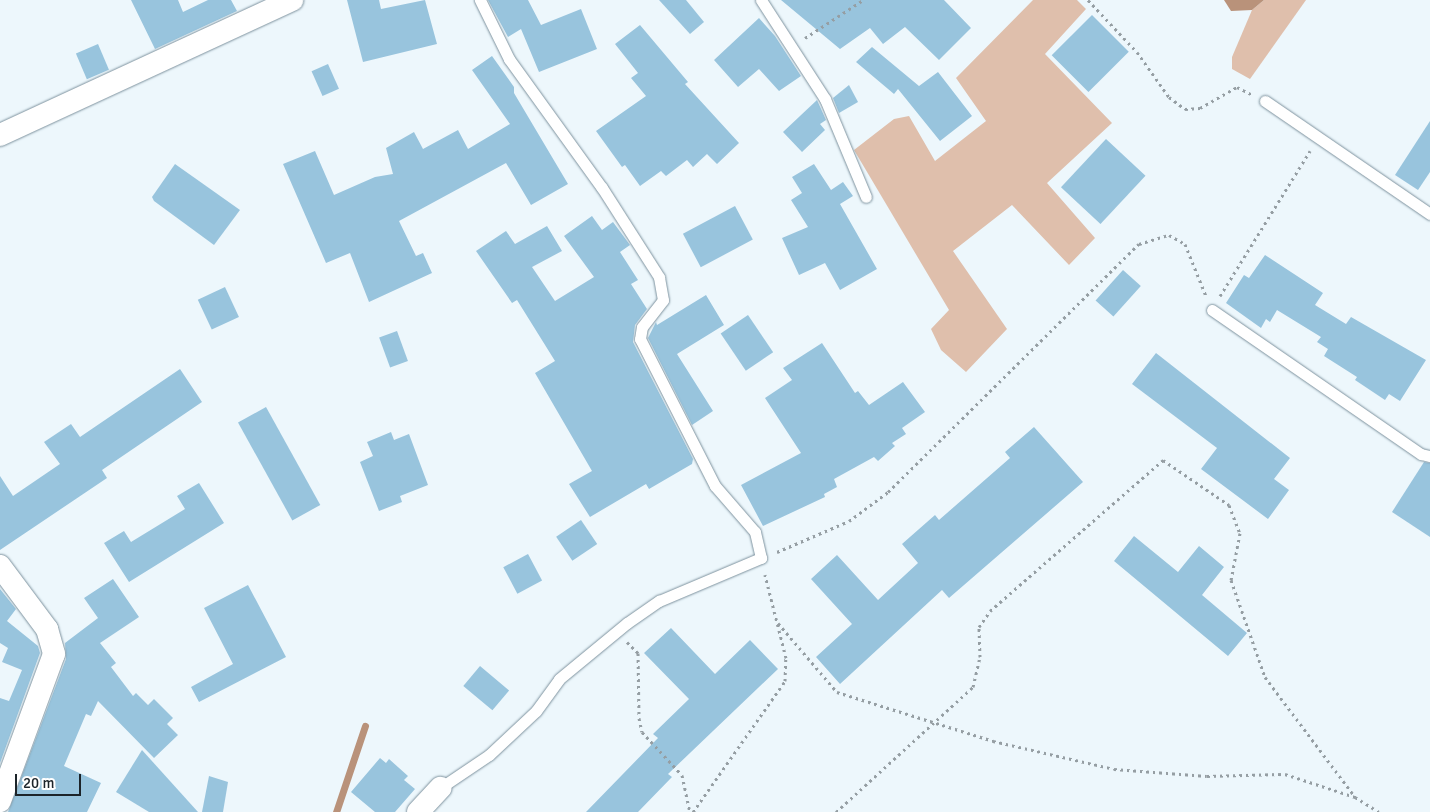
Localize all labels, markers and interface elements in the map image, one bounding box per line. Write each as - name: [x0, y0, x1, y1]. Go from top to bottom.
- scale bar: [18, 764, 84, 796]
- text: 20 m: [23, 774, 54, 792]

